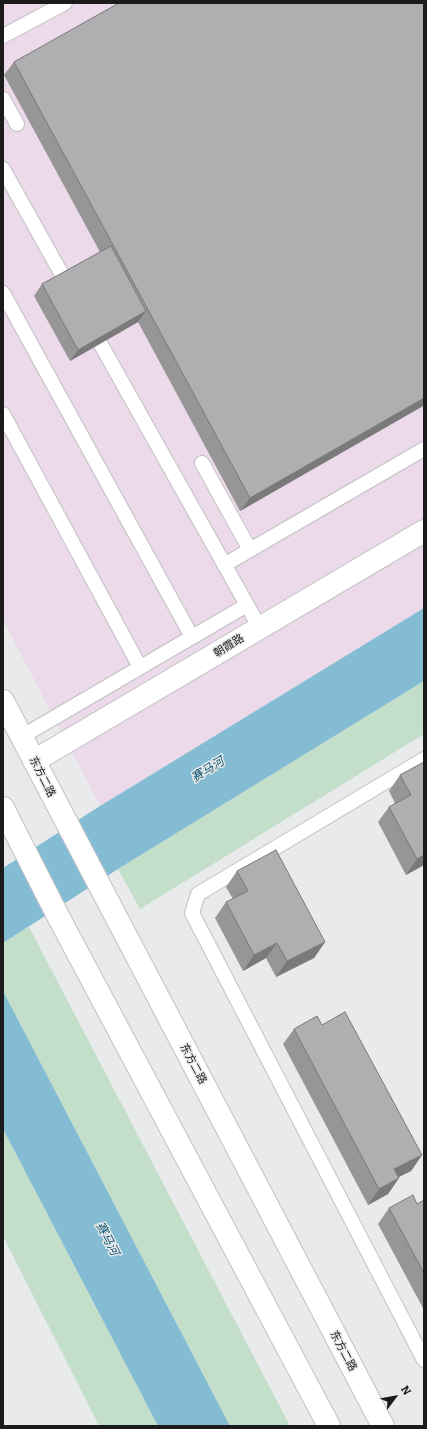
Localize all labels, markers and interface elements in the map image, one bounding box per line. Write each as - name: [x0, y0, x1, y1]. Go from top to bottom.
- street label: 朝霞路: [211, 632, 247, 660]
- street label: 东方二路: [26, 754, 58, 800]
- water label: 赛马河: [189, 754, 227, 786]
- street label: 东方二路: [177, 1041, 209, 1087]
- water label: 赛马河: [92, 1220, 122, 1258]
- street label: 东方二路: [327, 1328, 359, 1374]
- north arrow: [375, 1377, 415, 1417]
- text: N: [398, 1383, 413, 1397]

